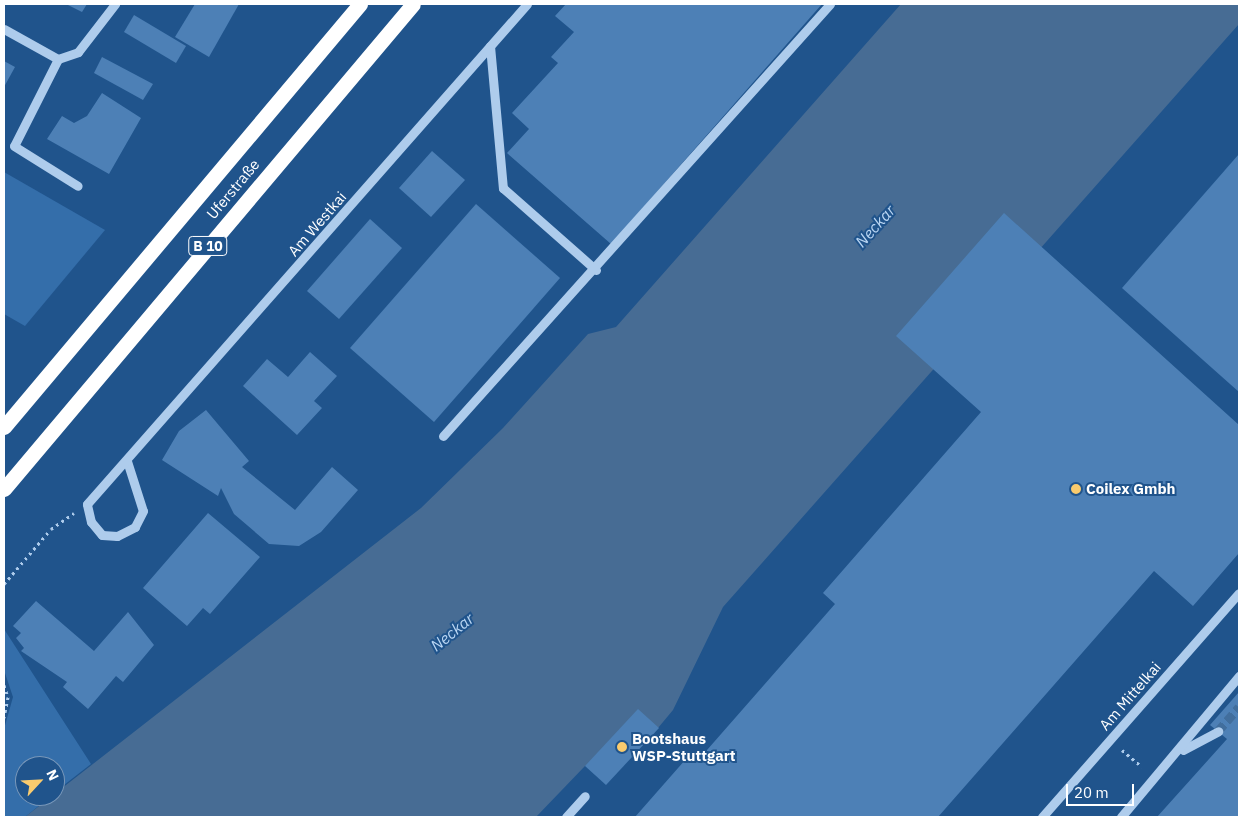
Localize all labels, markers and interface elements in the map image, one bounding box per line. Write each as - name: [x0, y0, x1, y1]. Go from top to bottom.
- street label: Uferstraße: [203, 155, 263, 223]
- street label: Am Westkai: [284, 188, 350, 260]
- water label: Neckar: [851, 201, 899, 251]
- road number: B 10: [188, 235, 228, 258]
- place label: Coilex Gmbh: [1086, 480, 1175, 498]
- marker: Coilex Gmbh: [1070, 483, 1082, 495]
- water label: Neckar: [427, 609, 477, 655]
- street label: Am Mittelkai: [1096, 658, 1164, 734]
- place label: Bootshaus WSP-Stuttgart: [632, 729, 736, 764]
- marker: Bootshaus WSP-Stuttgart: [616, 741, 628, 753]
- north arrow: [15, 756, 65, 806]
- text: N: [42, 767, 63, 783]
- scale bar: [1068, 774, 1136, 806]
- text: 20 m: [1074, 783, 1109, 802]

